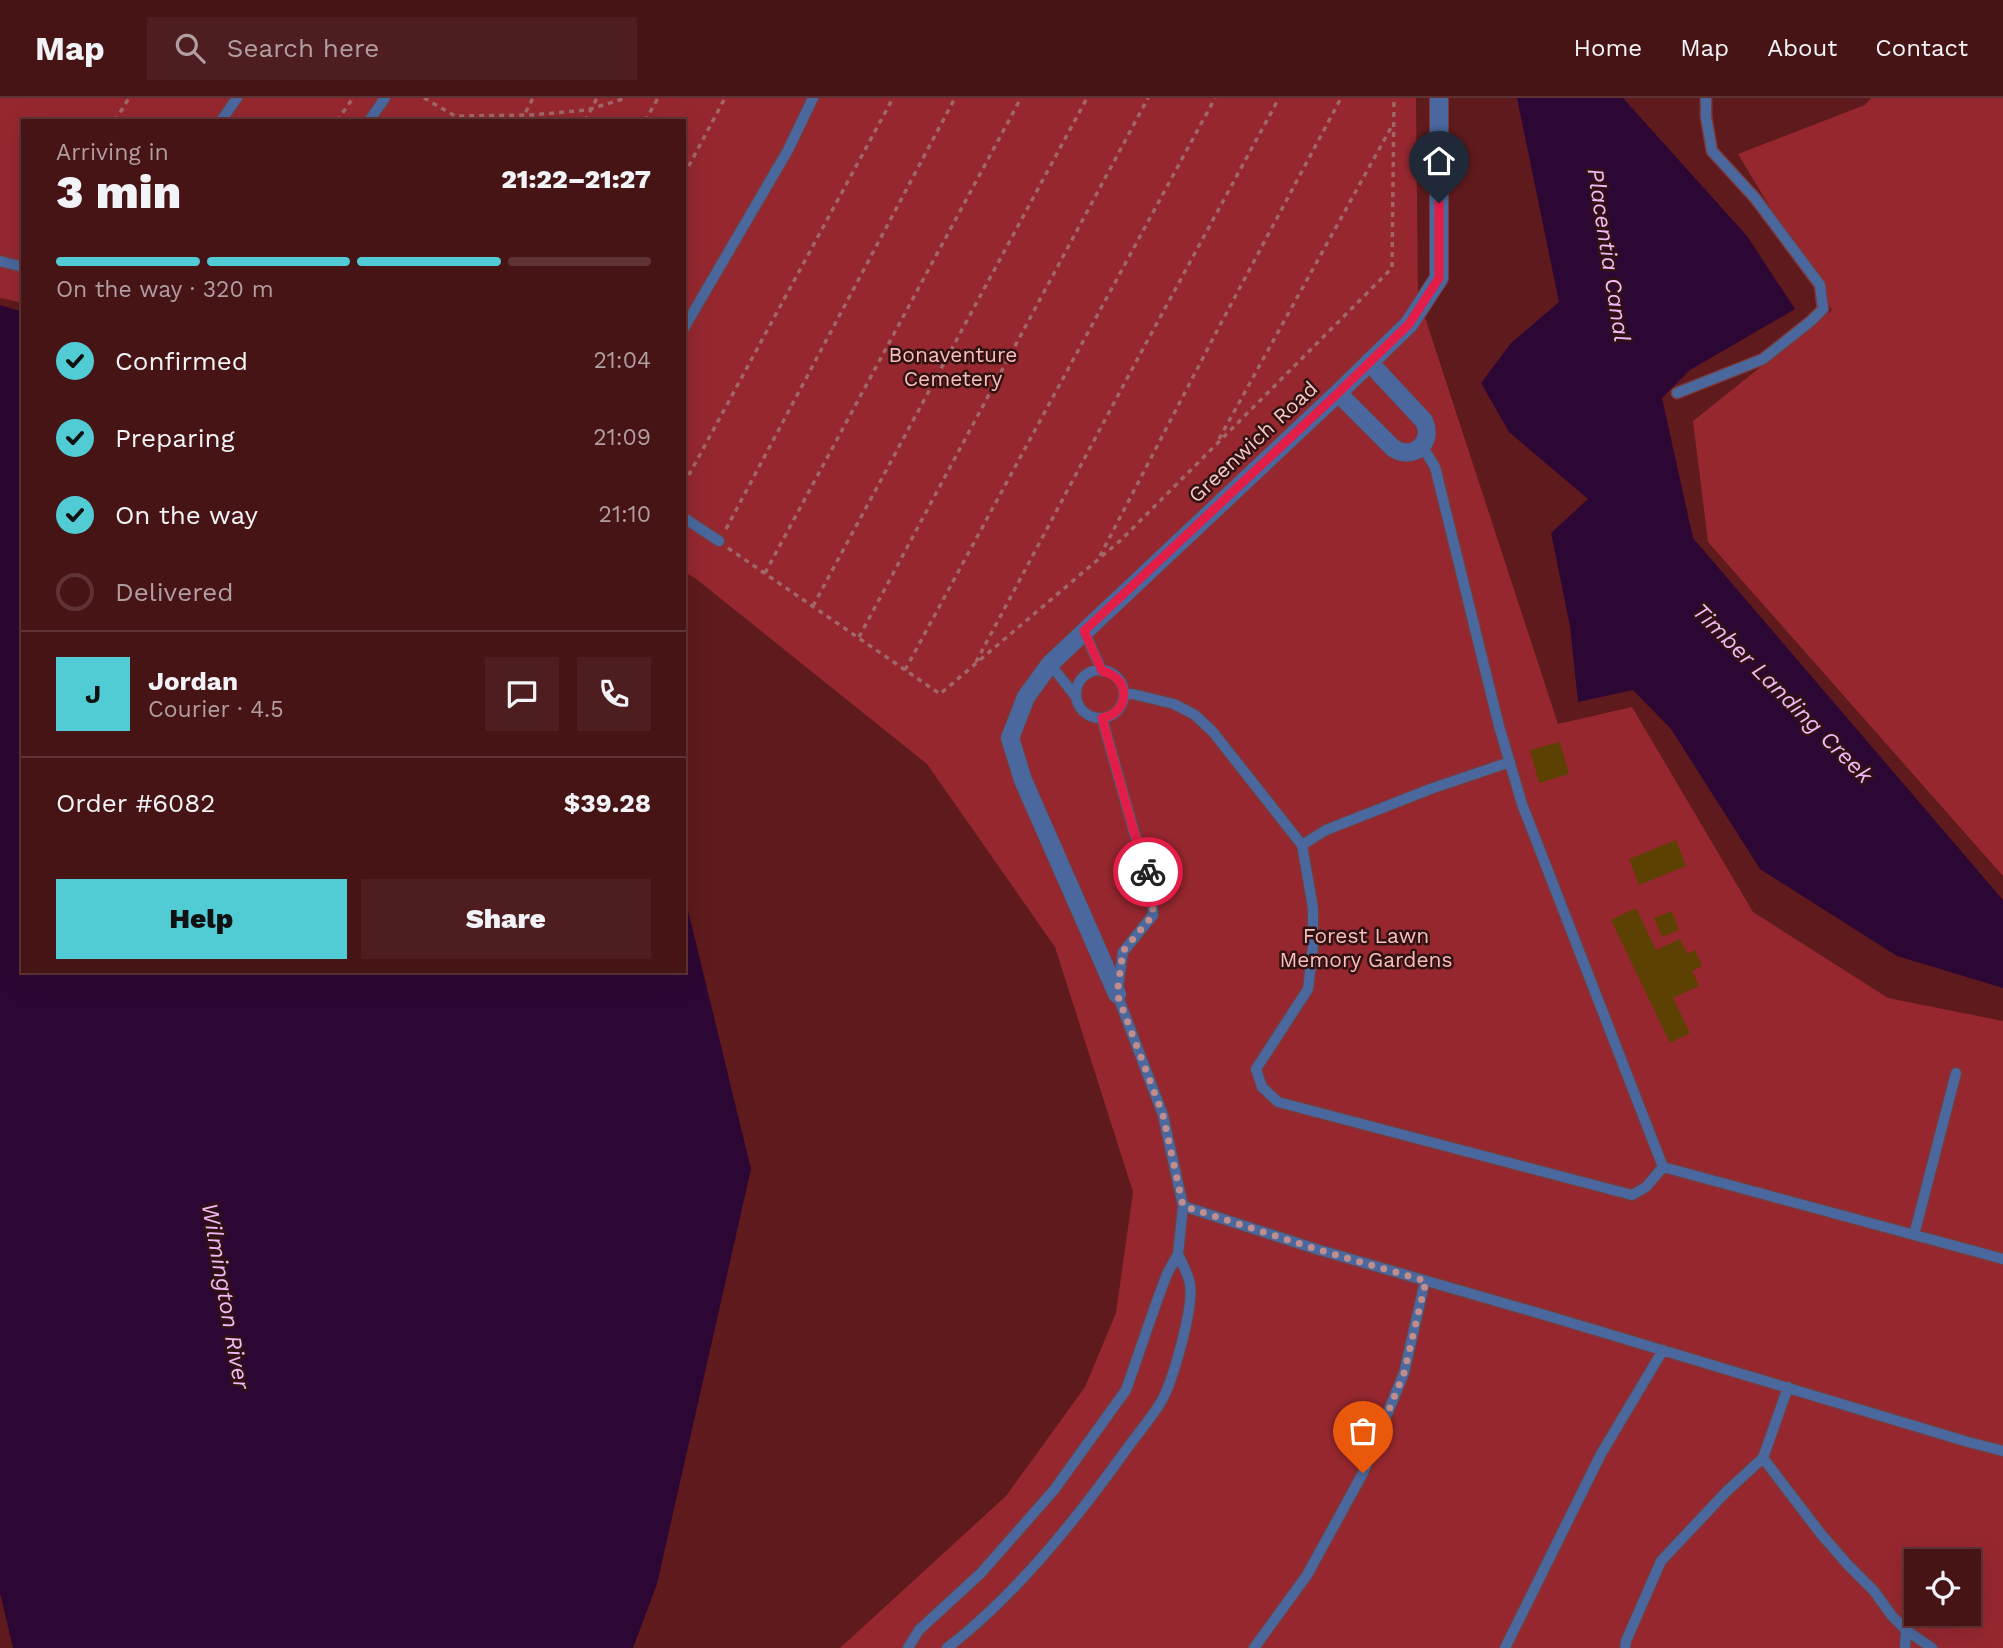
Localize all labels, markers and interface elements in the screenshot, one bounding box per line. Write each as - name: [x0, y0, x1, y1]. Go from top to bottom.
- search box: [147, 17, 637, 80]
- text: Map: [35, 29, 105, 68]
- icon: search: [171, 29, 209, 67]
- text: Search here: [227, 33, 379, 63]
- text: Home: [1574, 34, 1642, 62]
- text: Map: [1680, 34, 1729, 62]
- text: About: [1767, 34, 1837, 62]
- text: Contact: [1875, 34, 1968, 62]
- pin: [1409, 131, 1469, 203]
- text: Arriving in: [56, 139, 169, 166]
- icon: home: [1420, 142, 1458, 180]
- text: 21:22–21:27: [501, 164, 651, 194]
- text: 3 min: [56, 165, 181, 219]
- water label: Placentia Canal: [1581, 166, 1636, 344]
- text: On the way · 320 m: [56, 276, 274, 303]
- icon: check: [56, 342, 94, 380]
- park label: Bonaventure Cemetery: [889, 342, 1017, 391]
- text: Confirmed: [115, 346, 248, 376]
- text: 21:04: [593, 347, 651, 374]
- street label: Greenwich Road: [1183, 376, 1322, 508]
- icon: check: [56, 419, 94, 457]
- text: Preparing: [115, 423, 235, 453]
- text: 21:09: [593, 424, 651, 451]
- icon: check: [56, 496, 94, 534]
- text: On the way: [115, 500, 258, 530]
- text: 21:10: [599, 501, 651, 528]
- text: Delivered: [115, 577, 234, 607]
- water label: Timber Landing Creek: [1687, 598, 1879, 790]
- button: chat: [485, 657, 559, 731]
- button: phone: [577, 657, 651, 731]
- text: Jordan: [148, 666, 238, 696]
- text: J: [85, 679, 101, 709]
- text: Courier · 4.5: [148, 696, 284, 723]
- text: Order #6082: [56, 788, 215, 818]
- text: $39.28: [564, 788, 651, 818]
- courier: [1113, 837, 1183, 907]
- icon: bike: [1129, 853, 1167, 891]
- button: Help: [56, 879, 347, 959]
- button: Share: [361, 879, 651, 959]
- park label: Forest Lawn Memory Gardens: [1279, 923, 1453, 972]
- water label: Wilmington River: [196, 1201, 255, 1392]
- pin: [1333, 1401, 1393, 1473]
- icon: bag: [1344, 1412, 1382, 1450]
- map controls: [1904, 1549, 1981, 1626]
- button: locate: [1904, 1549, 1981, 1626]

